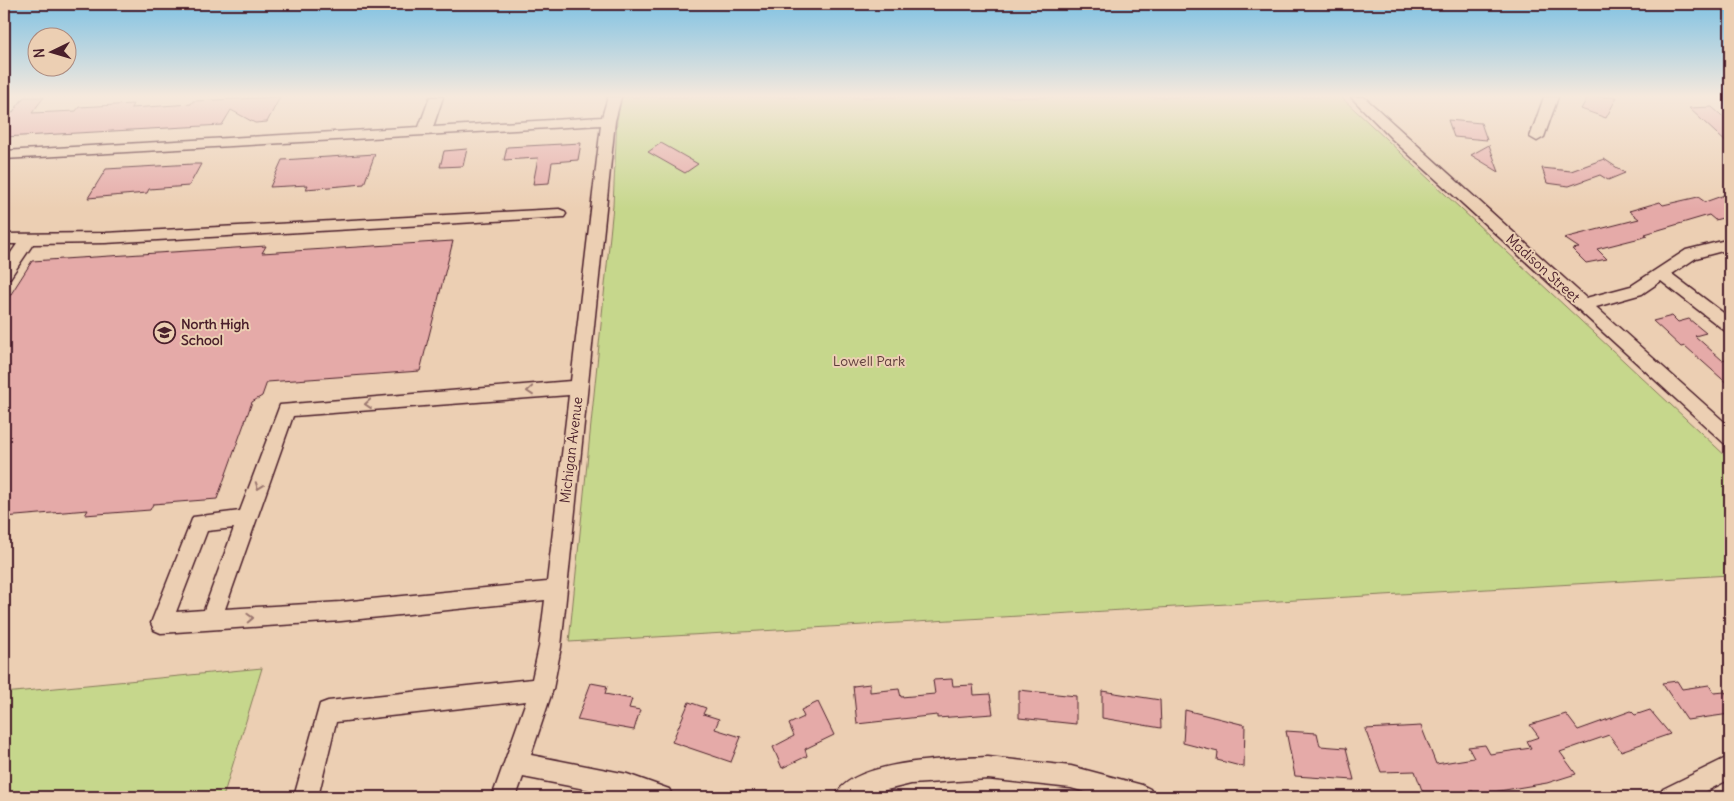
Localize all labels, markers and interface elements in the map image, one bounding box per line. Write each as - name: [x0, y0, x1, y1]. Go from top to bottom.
- north arrow: [28, 28, 78, 78]
- text: N: [30, 48, 48, 59]
- street label: Madison Street: [1502, 230, 1584, 306]
- place label: North High School: [181, 315, 249, 349]
- school or university icon: North High School: [153, 320, 177, 344]
- park label: Lowell Park: [833, 352, 905, 370]
- one-way arrow: [526, 385, 534, 396]
- street label: Michigan Avenue: [556, 396, 586, 504]
- one-way arrow: [364, 398, 372, 409]
- one-way arrow: [255, 481, 265, 489]
- one-way arrow: [246, 613, 254, 623]

